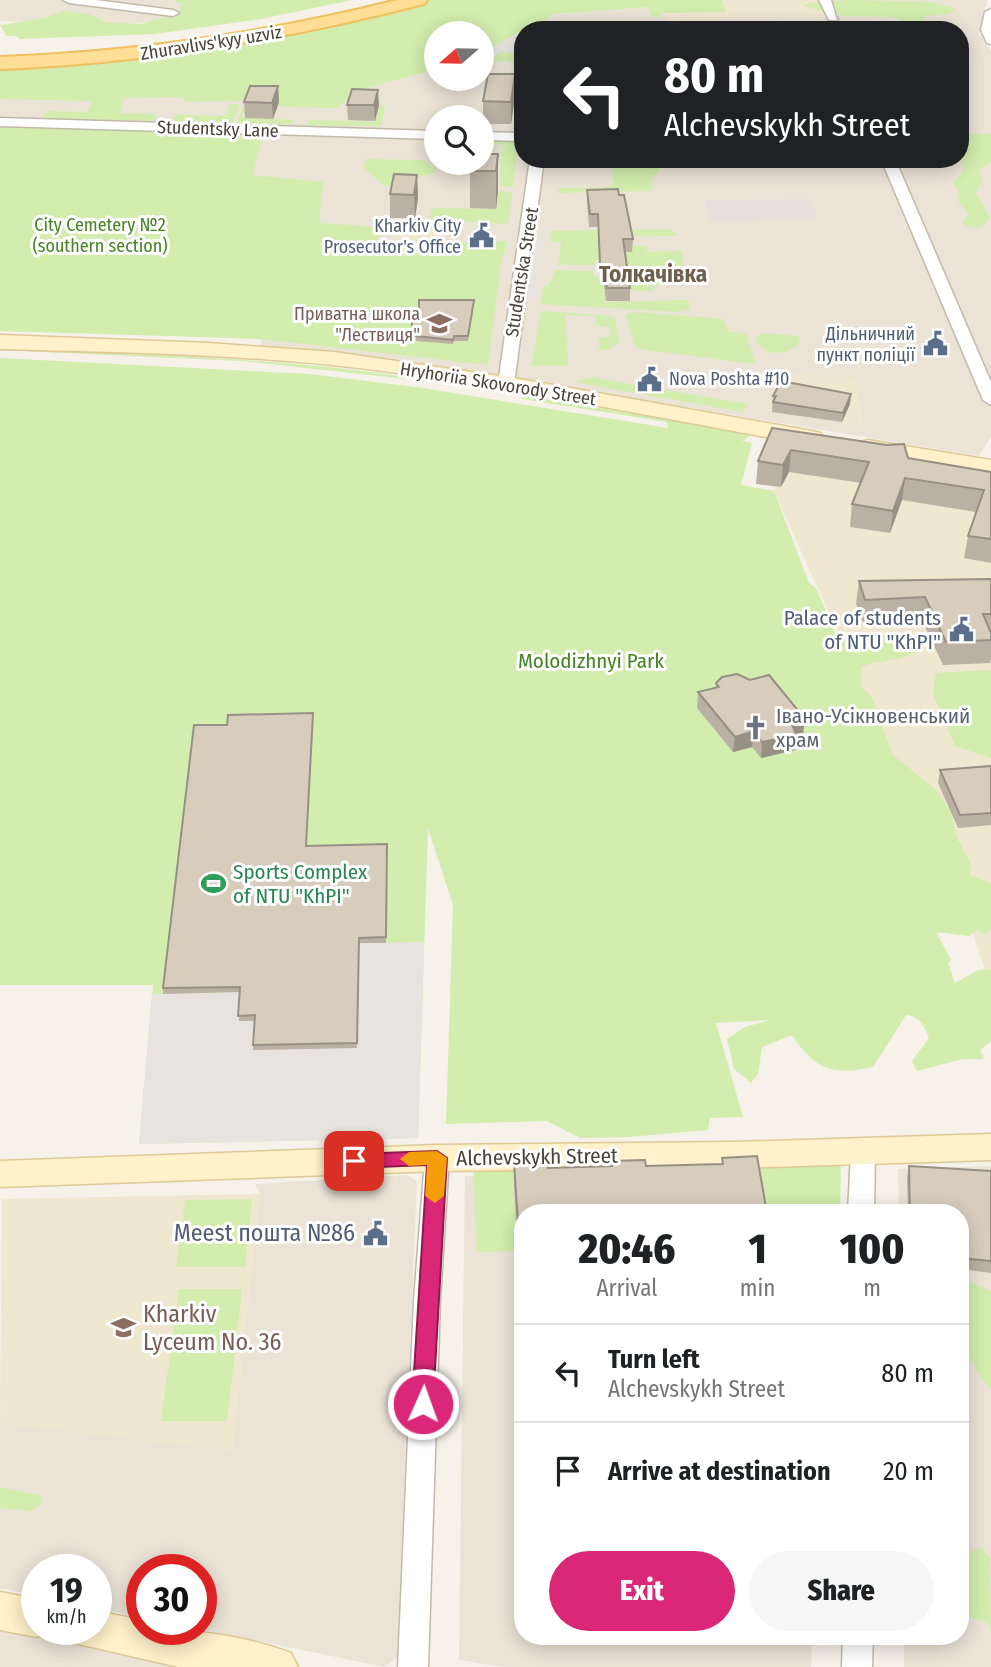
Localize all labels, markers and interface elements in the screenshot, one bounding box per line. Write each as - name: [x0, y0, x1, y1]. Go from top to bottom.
- street label: Zhuravlivs'kyy uzviz: [139, 21, 283, 65]
- north arrow: [424, 21, 494, 91]
- map controls: [424, 21, 494, 175]
- text: 80 m: [664, 46, 764, 105]
- icon: left: [549, 49, 640, 140]
- button: search: [424, 105, 494, 175]
- text: Alchevskykh Street: [664, 106, 910, 144]
- street label: Studentsky Lane: [157, 116, 279, 142]
- street label: Studentska Street: [501, 205, 543, 339]
- park label: City Cemetery №2 (southern section): [32, 214, 168, 257]
- place label: Kharkiv City Prosecutor's Office: [324, 215, 461, 258]
- public building icon: Kharkiv City Prosecutor's Office: [467, 222, 495, 250]
- district label: Толкачівка: [599, 260, 707, 288]
- place label: Приватна школа "Лествиця": [294, 303, 420, 346]
- school or university icon: Приватна школа "Лествиця": [426, 310, 454, 338]
- place label: Дільничний пункт поліції: [816, 323, 915, 366]
- public building icon: Дільничний пункт поліції: [921, 330, 949, 358]
- street label: Hryhoriia Skovorody Street: [399, 358, 598, 410]
- public building icon: Nova Poshta #10: [635, 365, 663, 393]
- place label: Nova Poshta #10: [669, 368, 789, 390]
- place label: Palace of students of NTU "KhPI": [784, 605, 941, 655]
- public building icon: Palace of students of NTU "KhPI": [947, 616, 975, 644]
- park label: Molodizhnyi Park: [518, 648, 664, 674]
- place label: Івано-Усікновенський храм: [776, 703, 970, 753]
- church icon: Івано-Усікновенський храм: [742, 714, 770, 742]
- place label: Sports Complex of NTU "KhPI": [233, 859, 368, 909]
- sports icon: Sports Complex of NTU "KhPI": [199, 870, 227, 898]
- pin: [324, 1131, 384, 1191]
- icon: arrive: [335, 1142, 373, 1180]
- street label: Alchevskykh Street: [456, 1143, 618, 1171]
- place label: Meest пошта №86: [174, 1219, 355, 1247]
- public building icon: Meest пошта №86: [361, 1219, 389, 1247]
- text: 20:46: [578, 1224, 675, 1274]
- text: 1: [748, 1224, 767, 1274]
- text: 100: [840, 1224, 905, 1274]
- text: Arrival: [596, 1274, 657, 1302]
- text: min: [740, 1274, 775, 1302]
- text: m: [863, 1274, 881, 1302]
- place label: Kharkiv Lyceum No. 36: [143, 1300, 281, 1356]
- school or university icon: Kharkiv Lyceum No. 36: [109, 1314, 137, 1342]
- text: Turn left: [608, 1344, 700, 1375]
- icon: left: [549, 1354, 587, 1392]
- text: 80 m: [881, 1358, 934, 1389]
- position arrow: [386, 1367, 460, 1441]
- text: Alchevskykh Street: [608, 1375, 785, 1403]
- icon: arrive: [549, 1452, 587, 1490]
- text: Arrive at destination: [608, 1456, 831, 1487]
- text: 20 m: [883, 1456, 934, 1487]
- button: Exit: [549, 1551, 735, 1631]
- button: Share: [749, 1551, 934, 1631]
- speed limit sign: 30: [126, 1554, 217, 1645]
- text: 19: [50, 1569, 83, 1611]
- text: km/h: [46, 1606, 87, 1628]

